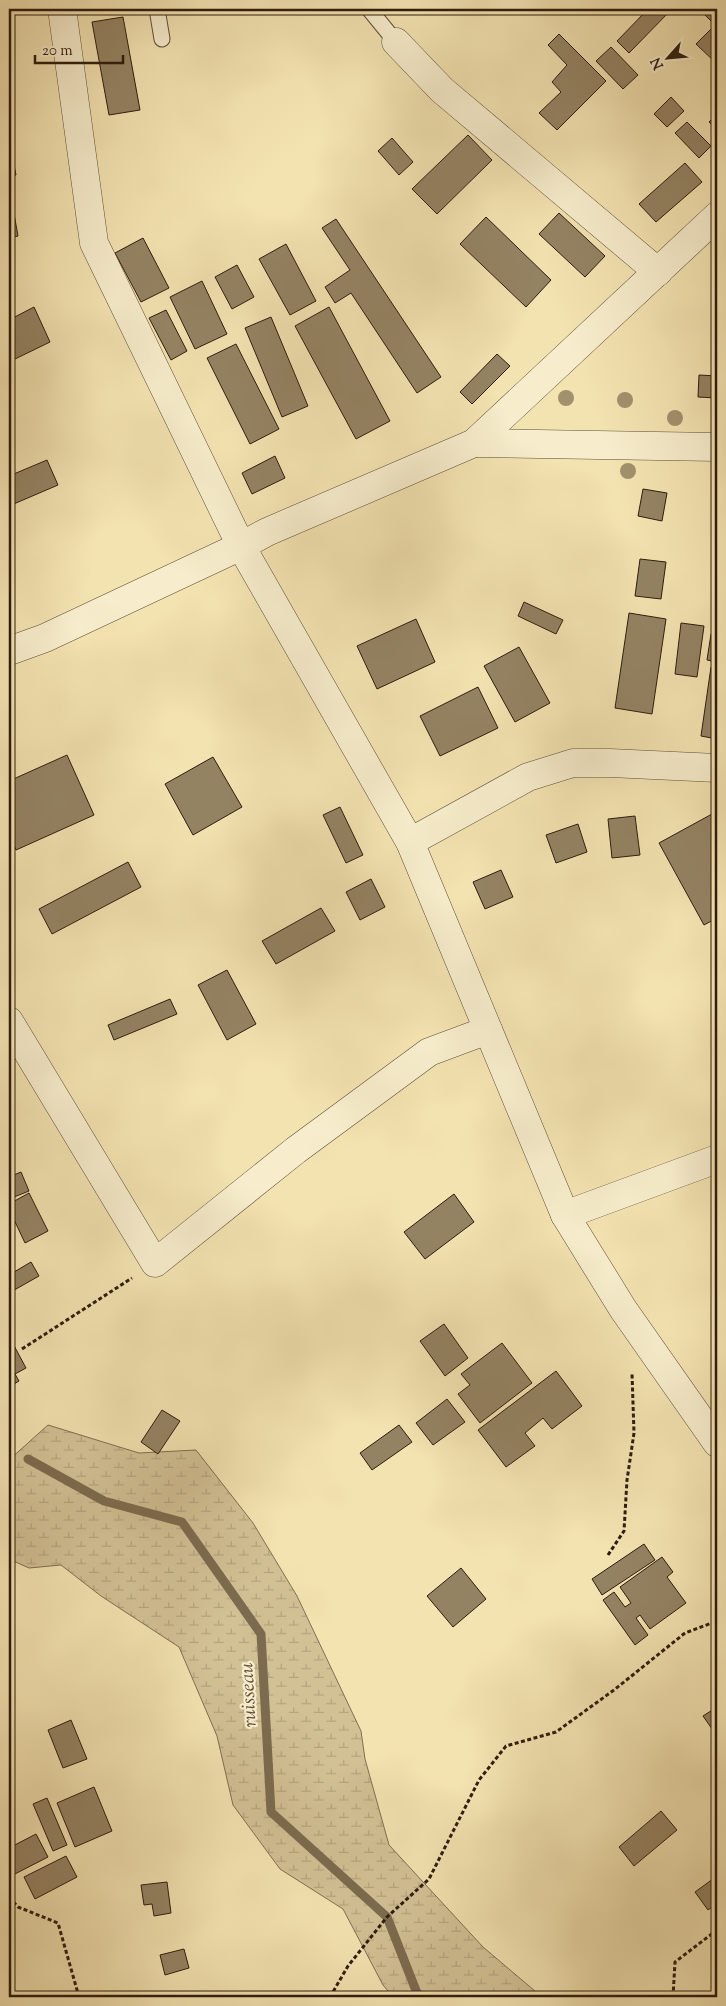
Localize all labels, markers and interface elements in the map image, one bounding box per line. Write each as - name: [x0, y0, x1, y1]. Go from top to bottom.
- scale bar: [35, 32, 122, 64]
- north arrow: [644, 32, 694, 82]
- text: 20 m: [42, 41, 73, 62]
- text: N: [647, 53, 670, 73]
- water label: ruisseau: [233, 1662, 266, 1728]

